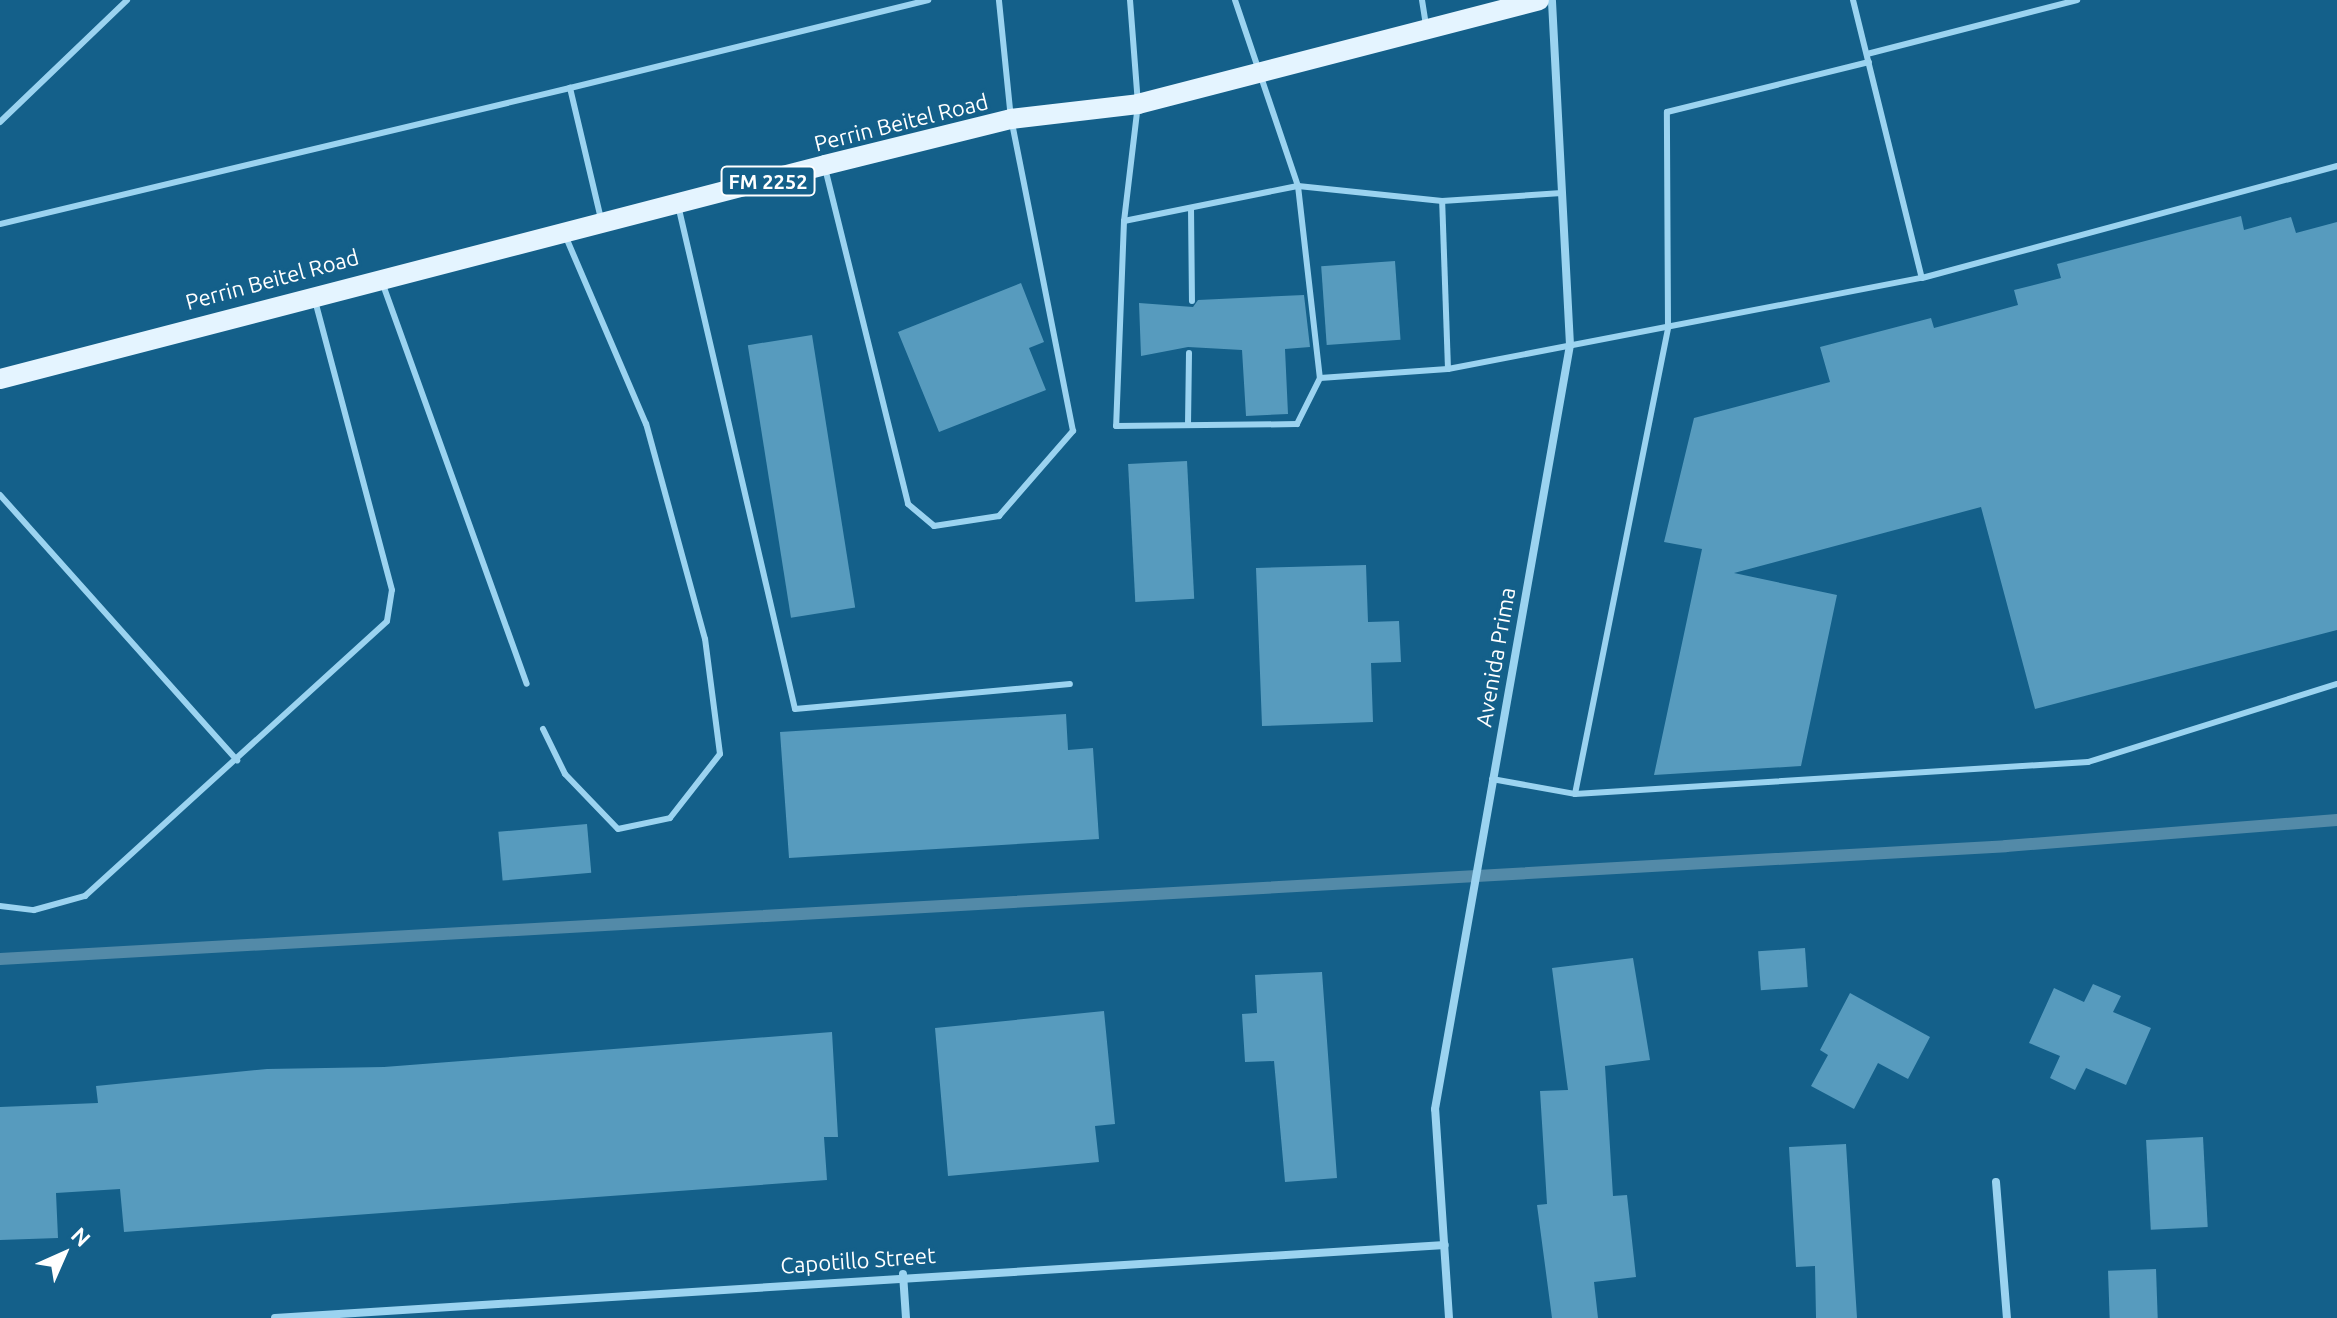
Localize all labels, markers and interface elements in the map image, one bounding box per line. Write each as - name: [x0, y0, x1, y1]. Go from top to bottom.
- street label: Perrin Beitel Road: [811, 88, 991, 156]
- road number: FM 2252: [720, 165, 816, 197]
- street label: Perrin Beitel Road: [183, 243, 361, 315]
- street label: Avenida Prima: [1470, 585, 1520, 729]
- north arrow: [24, 1214, 104, 1294]
- text: N: [67, 1222, 96, 1251]
- street label: Capotillo Street: [780, 1241, 936, 1279]

